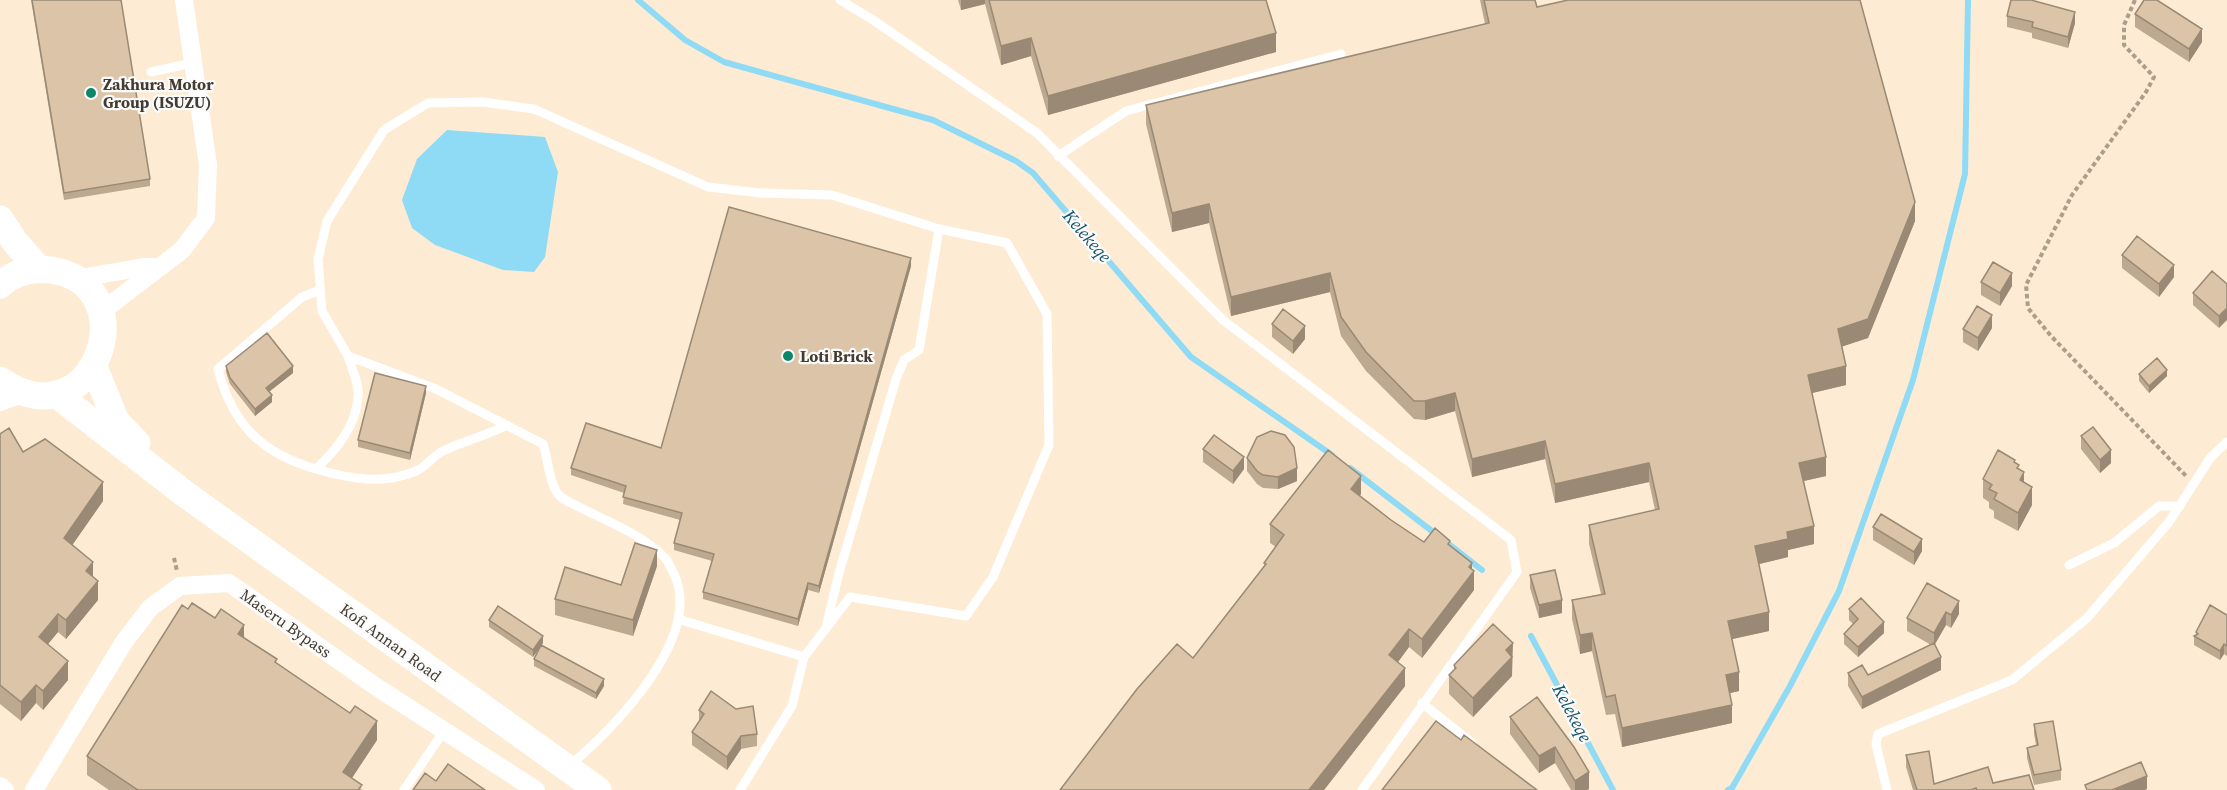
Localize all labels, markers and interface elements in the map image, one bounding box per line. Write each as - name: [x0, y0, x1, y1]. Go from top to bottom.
- place label: Zakhura Motor Group (ISUZU): [103, 73, 214, 113]
- marker: Zakhura Motor Group (ISUZU): [84, 86, 98, 100]
- water label: Kelekeqe: [1057, 203, 1118, 268]
- place label: Loti Brick: [800, 345, 873, 367]
- marker: Loti Brick: [781, 349, 795, 363]
- street label: Maseru Bypass: [236, 583, 336, 663]
- street label: Kofi Annan Road: [336, 598, 446, 686]
- water label: Kelekeqe: [1546, 678, 1599, 747]

